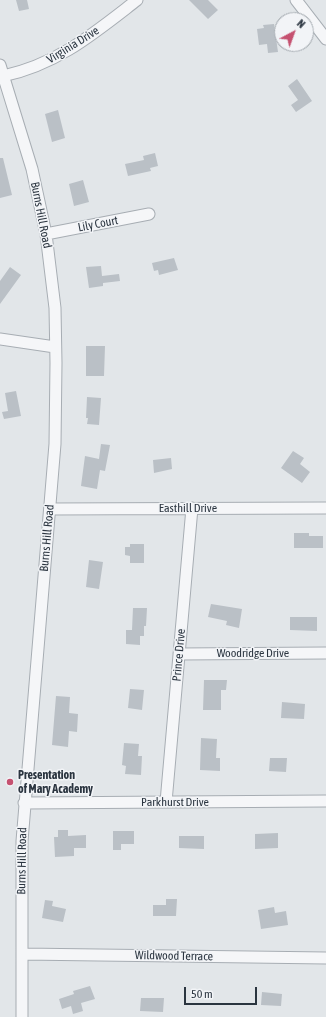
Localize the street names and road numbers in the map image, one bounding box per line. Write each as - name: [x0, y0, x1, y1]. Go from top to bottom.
- street label: Virginia Drive: [44, 23, 102, 67]
- street label: Burns Hill Road: [28, 181, 54, 249]
- street label: Lily Court: [77, 213, 119, 235]
- street label: Easthill Drive: [159, 501, 217, 515]
- street label: Burns Hill Road: [37, 504, 57, 572]
- street label: Prince Drive: [170, 628, 188, 682]
- street label: Woodridge Drive: [217, 646, 289, 660]
- street label: Parkhurst Drive: [141, 795, 209, 809]
- street label: Burns Hill Road: [14, 827, 30, 895]
- street label: Wildwood Terrace: [135, 948, 213, 964]

